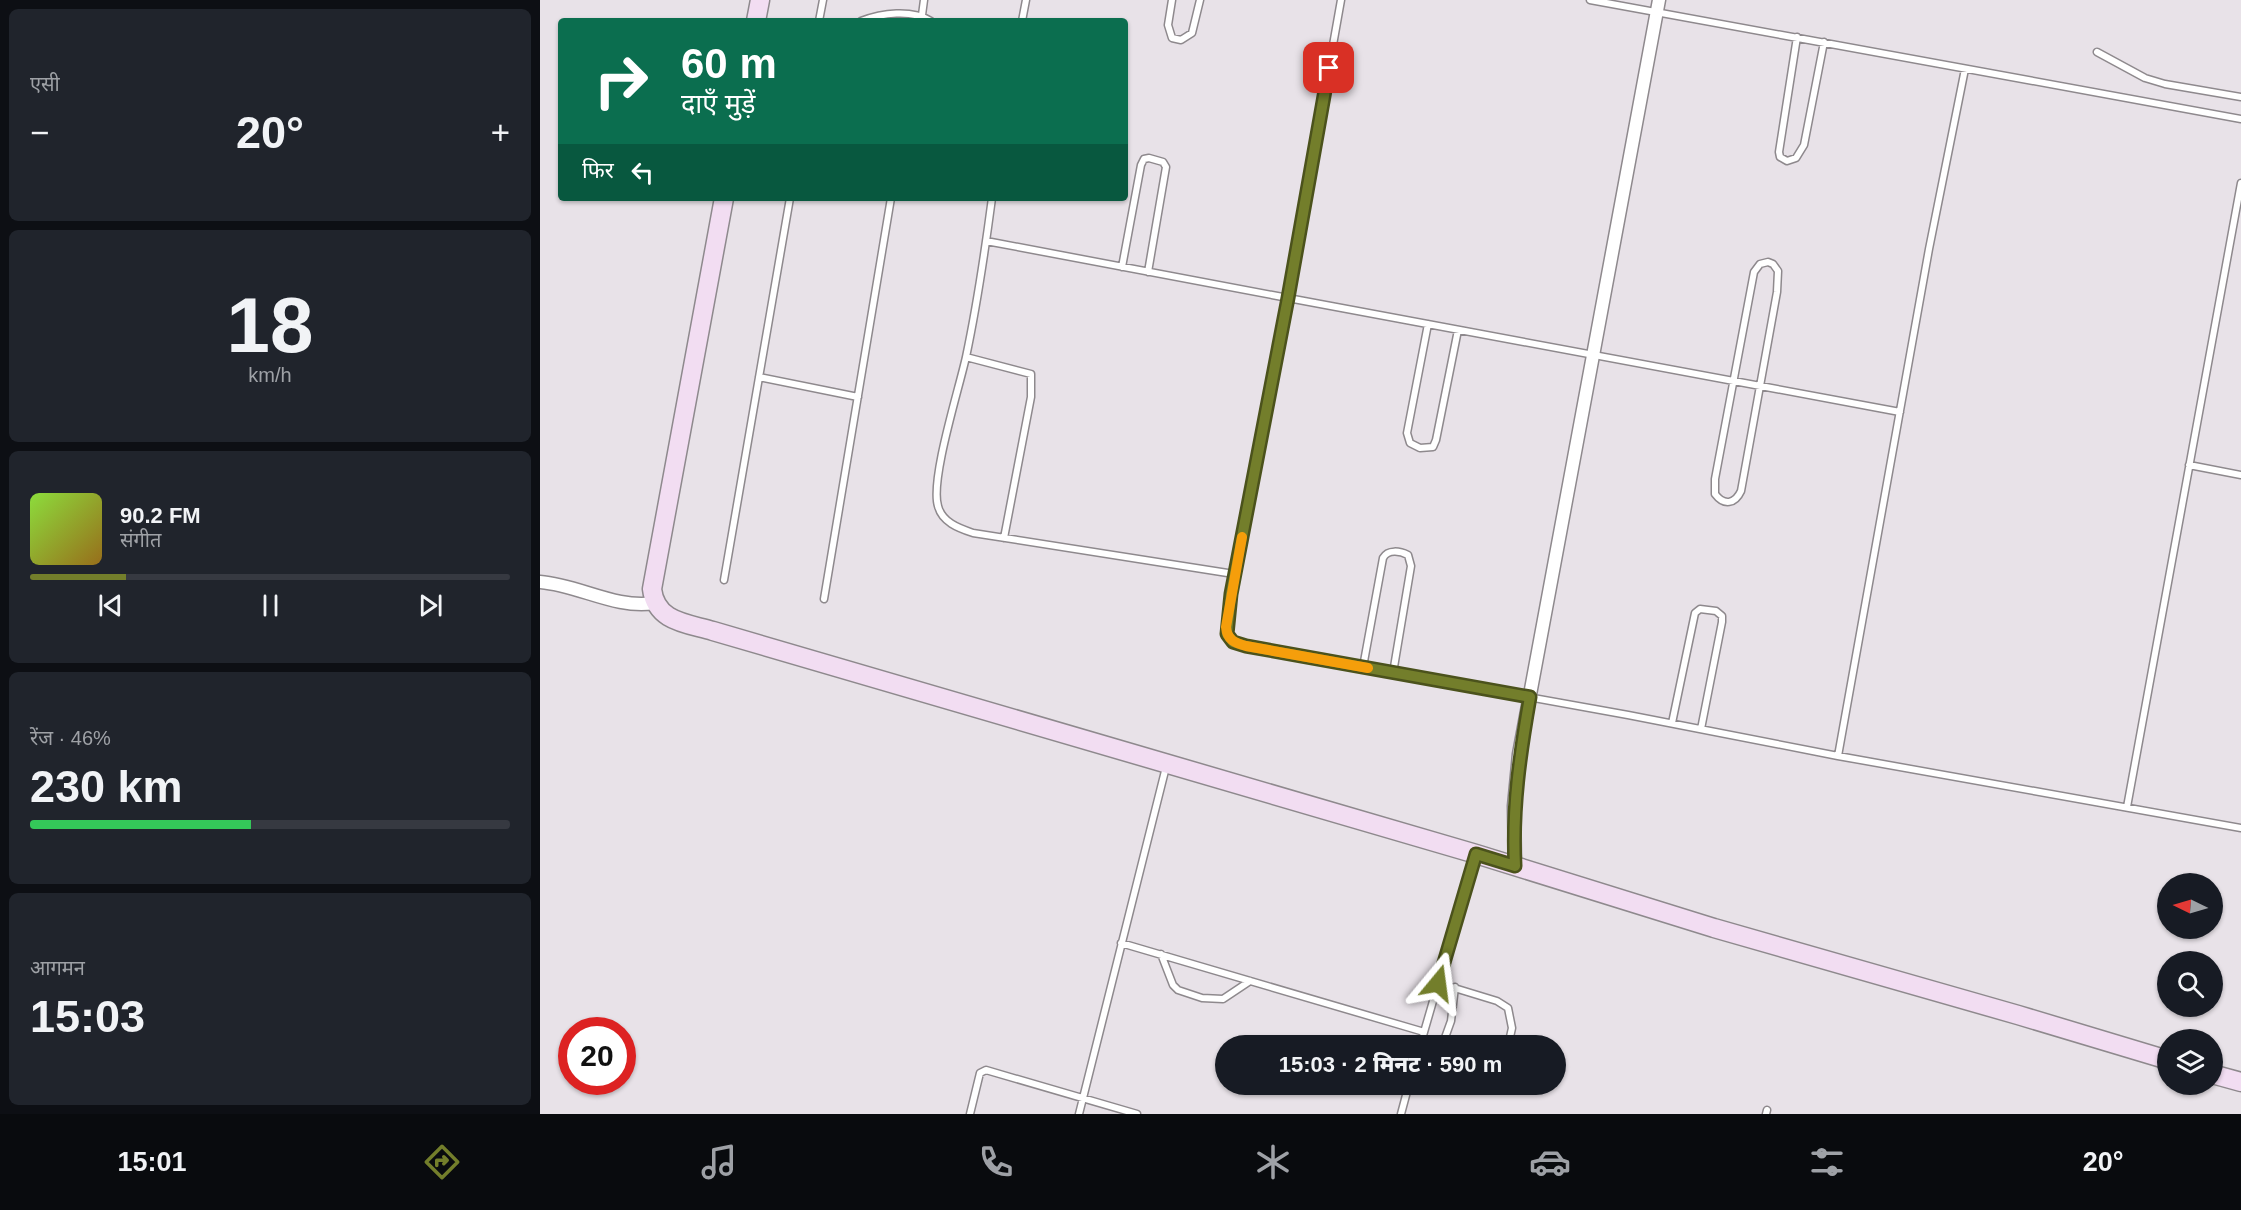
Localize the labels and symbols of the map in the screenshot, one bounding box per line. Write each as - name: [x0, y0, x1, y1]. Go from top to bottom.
- pin: [1303, 42, 1354, 93]
- north arrow: [2157, 873, 2223, 939]
- position arrow: [1406, 951, 1470, 1015]
- speed limit sign: 20: [558, 1017, 636, 1095]

